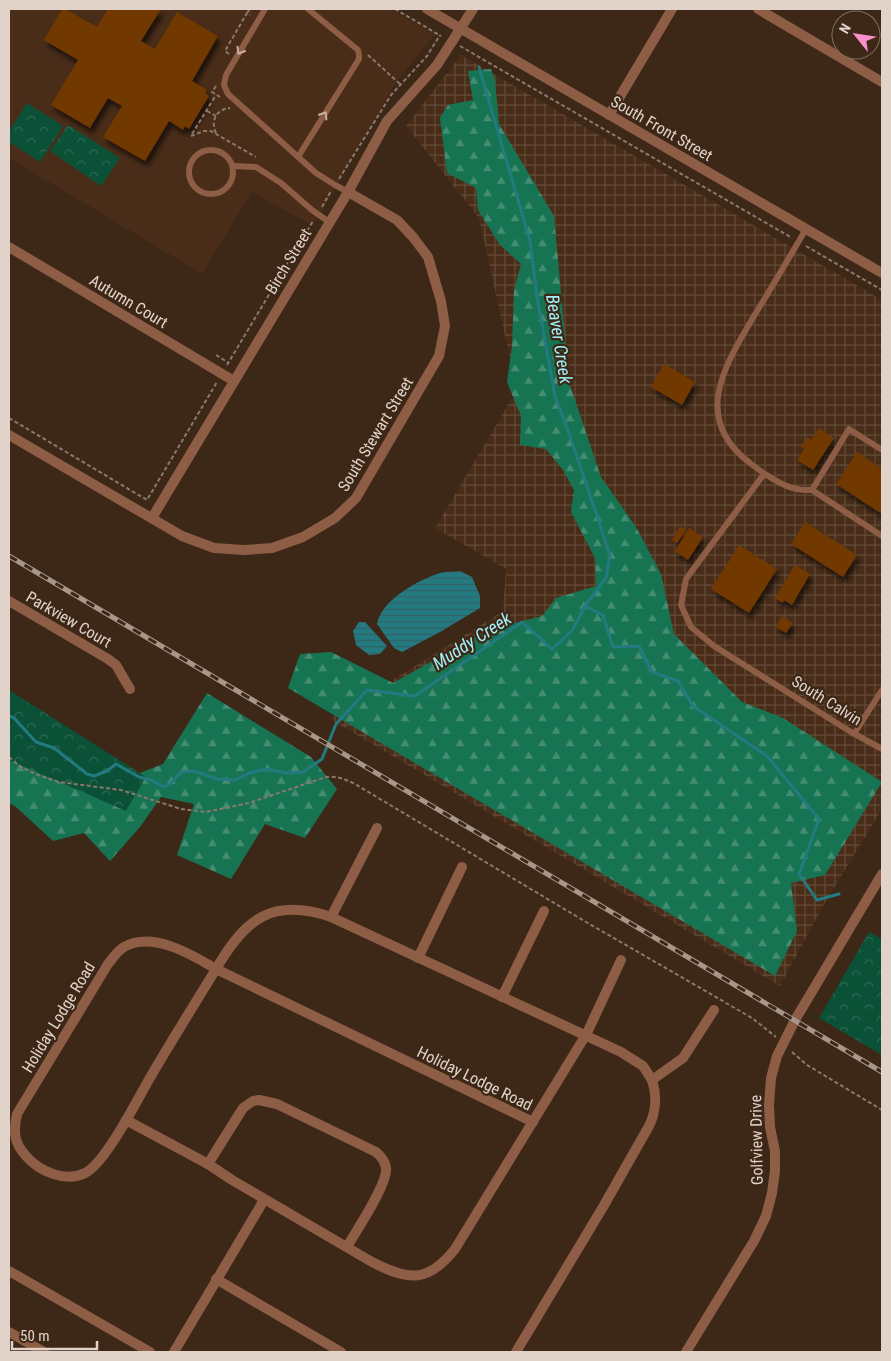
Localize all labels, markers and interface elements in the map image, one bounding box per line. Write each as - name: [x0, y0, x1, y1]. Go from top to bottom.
- north arrow: [831, 10, 881, 60]
- text: N: [836, 21, 854, 36]
- one-way arrow: [237, 45, 247, 54]
- street label: South Front Street: [608, 92, 716, 165]
- one-way arrow: [318, 112, 327, 121]
- street label: Birch Street: [261, 225, 316, 298]
- street label: Autumn Court: [86, 271, 171, 332]
- water label: Beaver Creek: [542, 293, 577, 386]
- street label: South Stewart Street: [334, 373, 417, 495]
- street label: Parkview Court: [23, 587, 115, 652]
- water label: Muddy Creek: [428, 607, 516, 674]
- street label: South Calvin: [788, 671, 865, 729]
- street label: Holiday Lodge Road: [18, 958, 99, 1076]
- street label: Holiday Lodge Road: [414, 1042, 536, 1115]
- street label: Golfview Drive: [746, 1095, 767, 1185]
- scale bar: [12, 1318, 98, 1350]
- text: 50 m: [20, 1327, 50, 1345]

